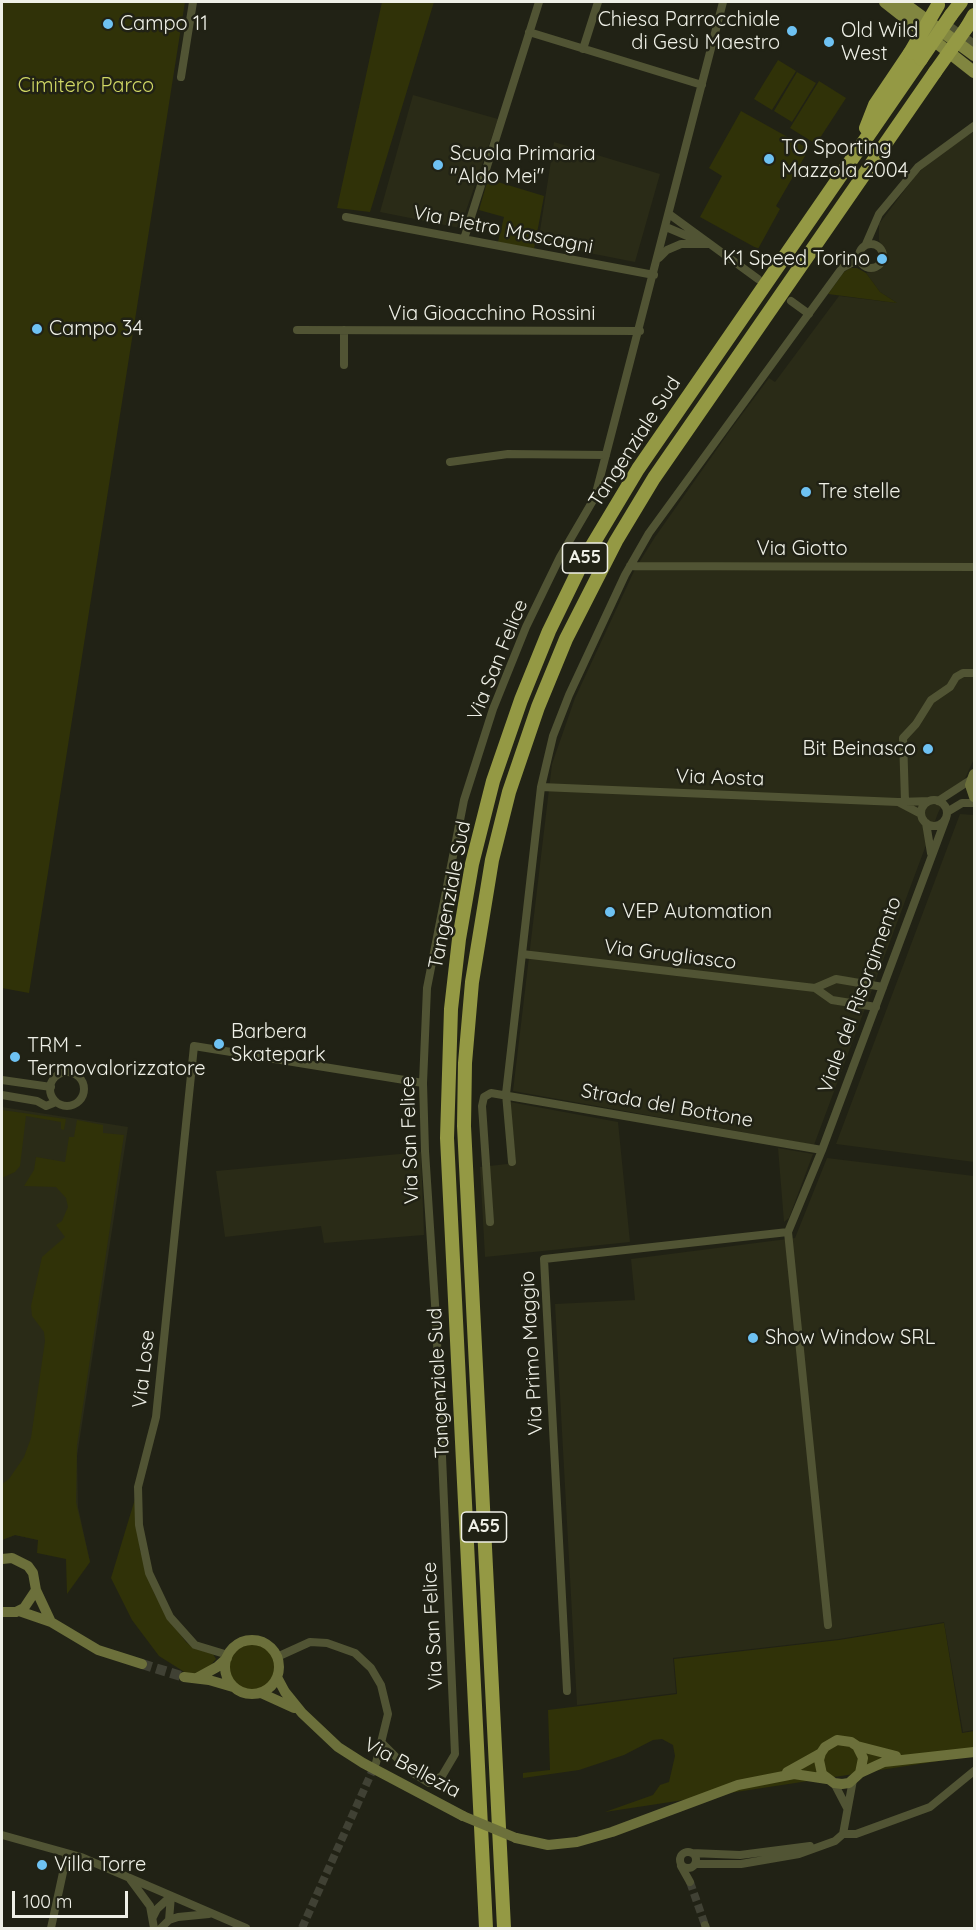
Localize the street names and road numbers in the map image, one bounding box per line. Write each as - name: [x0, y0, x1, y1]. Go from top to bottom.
- street label: Via Pietro Mascagni: [411, 201, 595, 259]
- street label: Via Gioacchino Rossini: [388, 302, 596, 326]
- street label: Tangenziale Sud: [584, 372, 686, 512]
- street label: Via Giotto: [757, 537, 847, 561]
- road number: A55: [562, 543, 608, 573]
- street label: Via San Felice: [463, 596, 533, 724]
- street label: Via Aosta: [675, 764, 765, 792]
- street label: Tangenziale Sud: [424, 819, 476, 971]
- street label: Viale del Risorgimento: [813, 893, 907, 1097]
- street label: Via Grugliasco: [602, 935, 738, 975]
- street label: Via San Felice: [396, 1075, 424, 1205]
- street label: Strada del Bottone: [579, 1079, 755, 1133]
- street label: Via Primo Maggio: [516, 1270, 548, 1436]
- street label: Tangenziale Sud: [423, 1307, 455, 1459]
- street label: Via Lose: [128, 1329, 160, 1409]
- road number: A55: [462, 1512, 506, 1542]
- street label: Via San Felice: [418, 1561, 448, 1691]
- street label: Via Bellezia: [360, 1733, 464, 1803]

